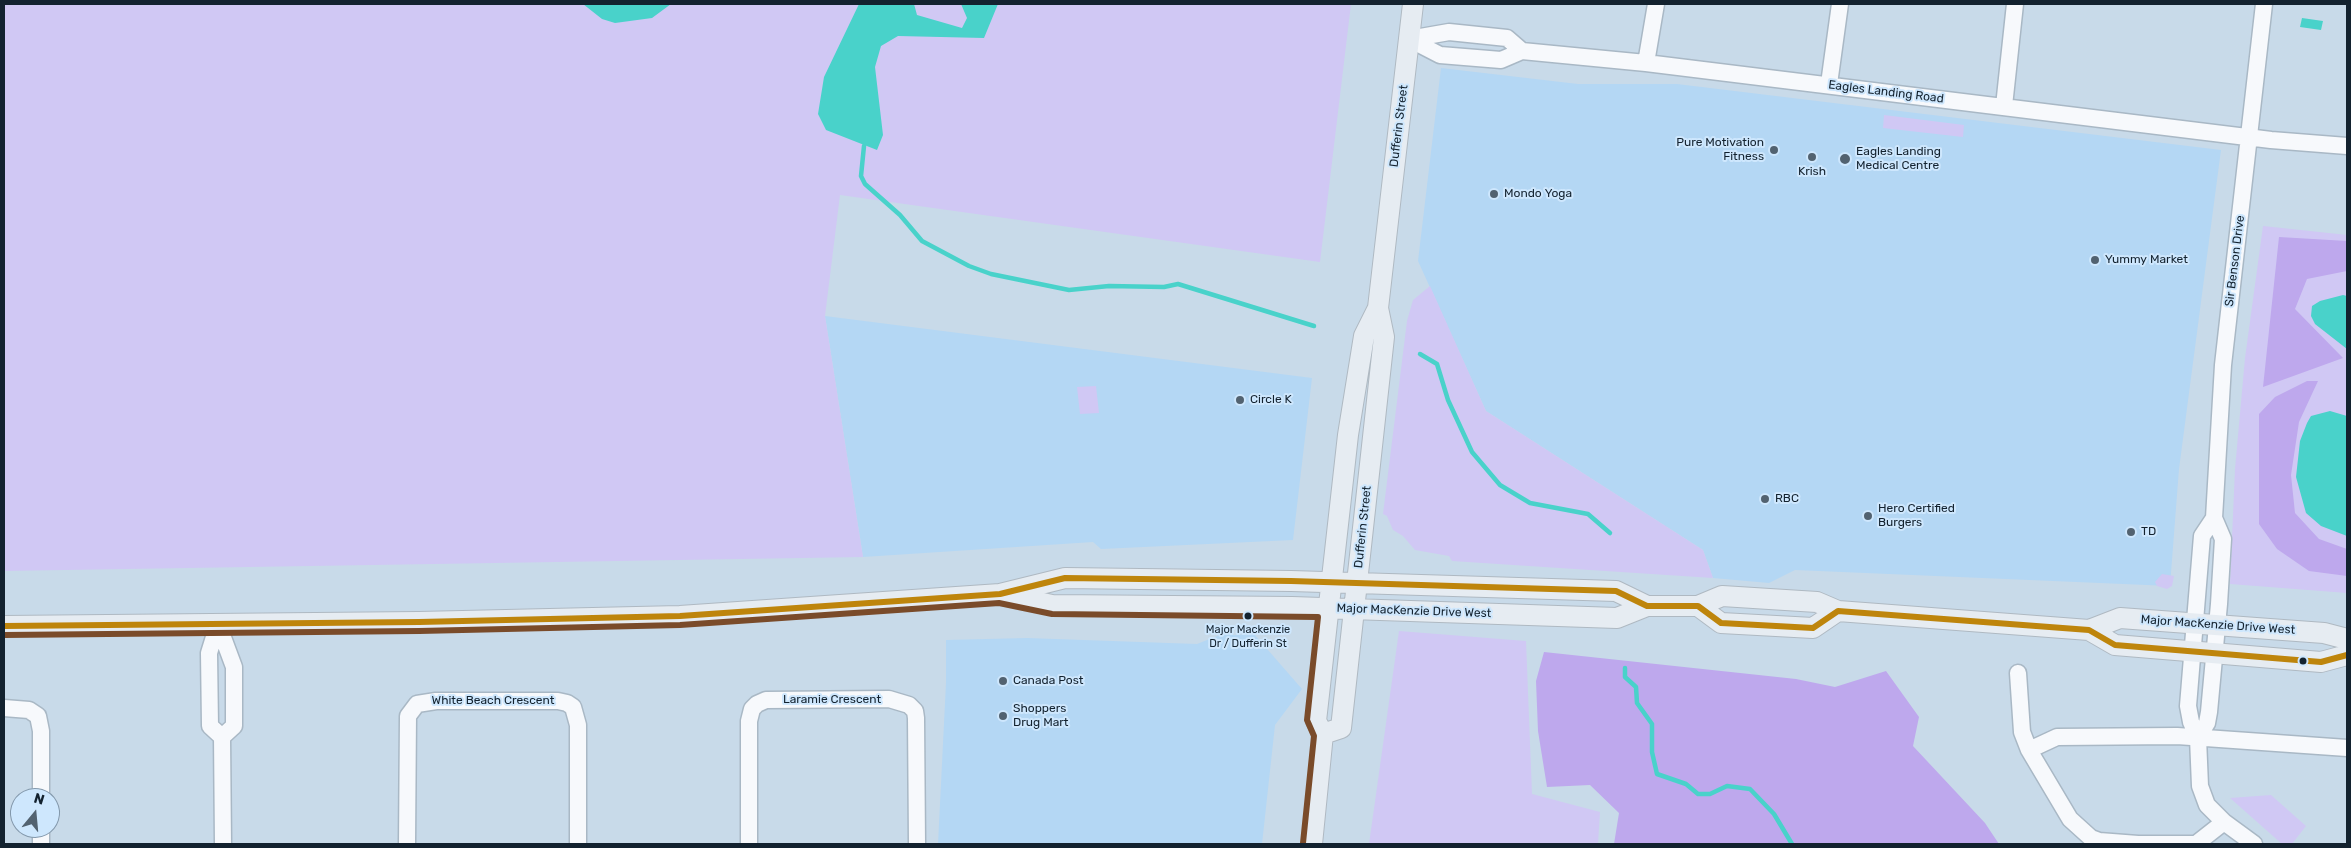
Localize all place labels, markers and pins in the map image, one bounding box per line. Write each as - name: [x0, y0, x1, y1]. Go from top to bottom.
- place label: Pure Motivation Fitness: [1676, 136, 1764, 164]
- marker: Pure Motivation Fitness: [1768, 144, 1780, 156]
- place label: Eagles Landing Medical Centre: [1856, 145, 1941, 173]
- marker: Krish: [1806, 151, 1818, 163]
- marker: Eagles Landing Medical Centre: [1838, 152, 1852, 166]
- place label: Krish: [1798, 165, 1826, 179]
- place label: Mondo Yoga: [1504, 187, 1572, 201]
- marker: Mondo Yoga: [1488, 188, 1500, 200]
- place label: Yummy Market: [2105, 253, 2188, 267]
- marker: Yummy Market: [2089, 254, 2101, 266]
- place label: Circle K: [1250, 393, 1292, 407]
- marker: Circle K: [1234, 394, 1246, 406]
- place label: RBC: [1775, 492, 1799, 506]
- marker: RBC: [1759, 493, 1771, 505]
- place label: Hero Certified Burgers: [1878, 502, 1955, 530]
- marker: Hero Certified Burgers: [1862, 510, 1874, 522]
- place label: TD: [2141, 525, 2156, 539]
- marker: TD: [2125, 526, 2137, 538]
- marker: Major Mackenzie Dr / Dufferin St: [1243, 611, 1253, 621]
- place label: Major Mackenzie Dr / Dufferin St: [1206, 623, 1290, 649]
- unlabelled marker: [2298, 656, 2308, 666]
- place label: Canada Post: [1013, 674, 1084, 688]
- marker: Canada Post: [997, 675, 1009, 687]
- place label: Shoppers Drug Mart: [1013, 702, 1069, 730]
- marker: Shoppers Drug Mart: [997, 710, 1009, 722]

